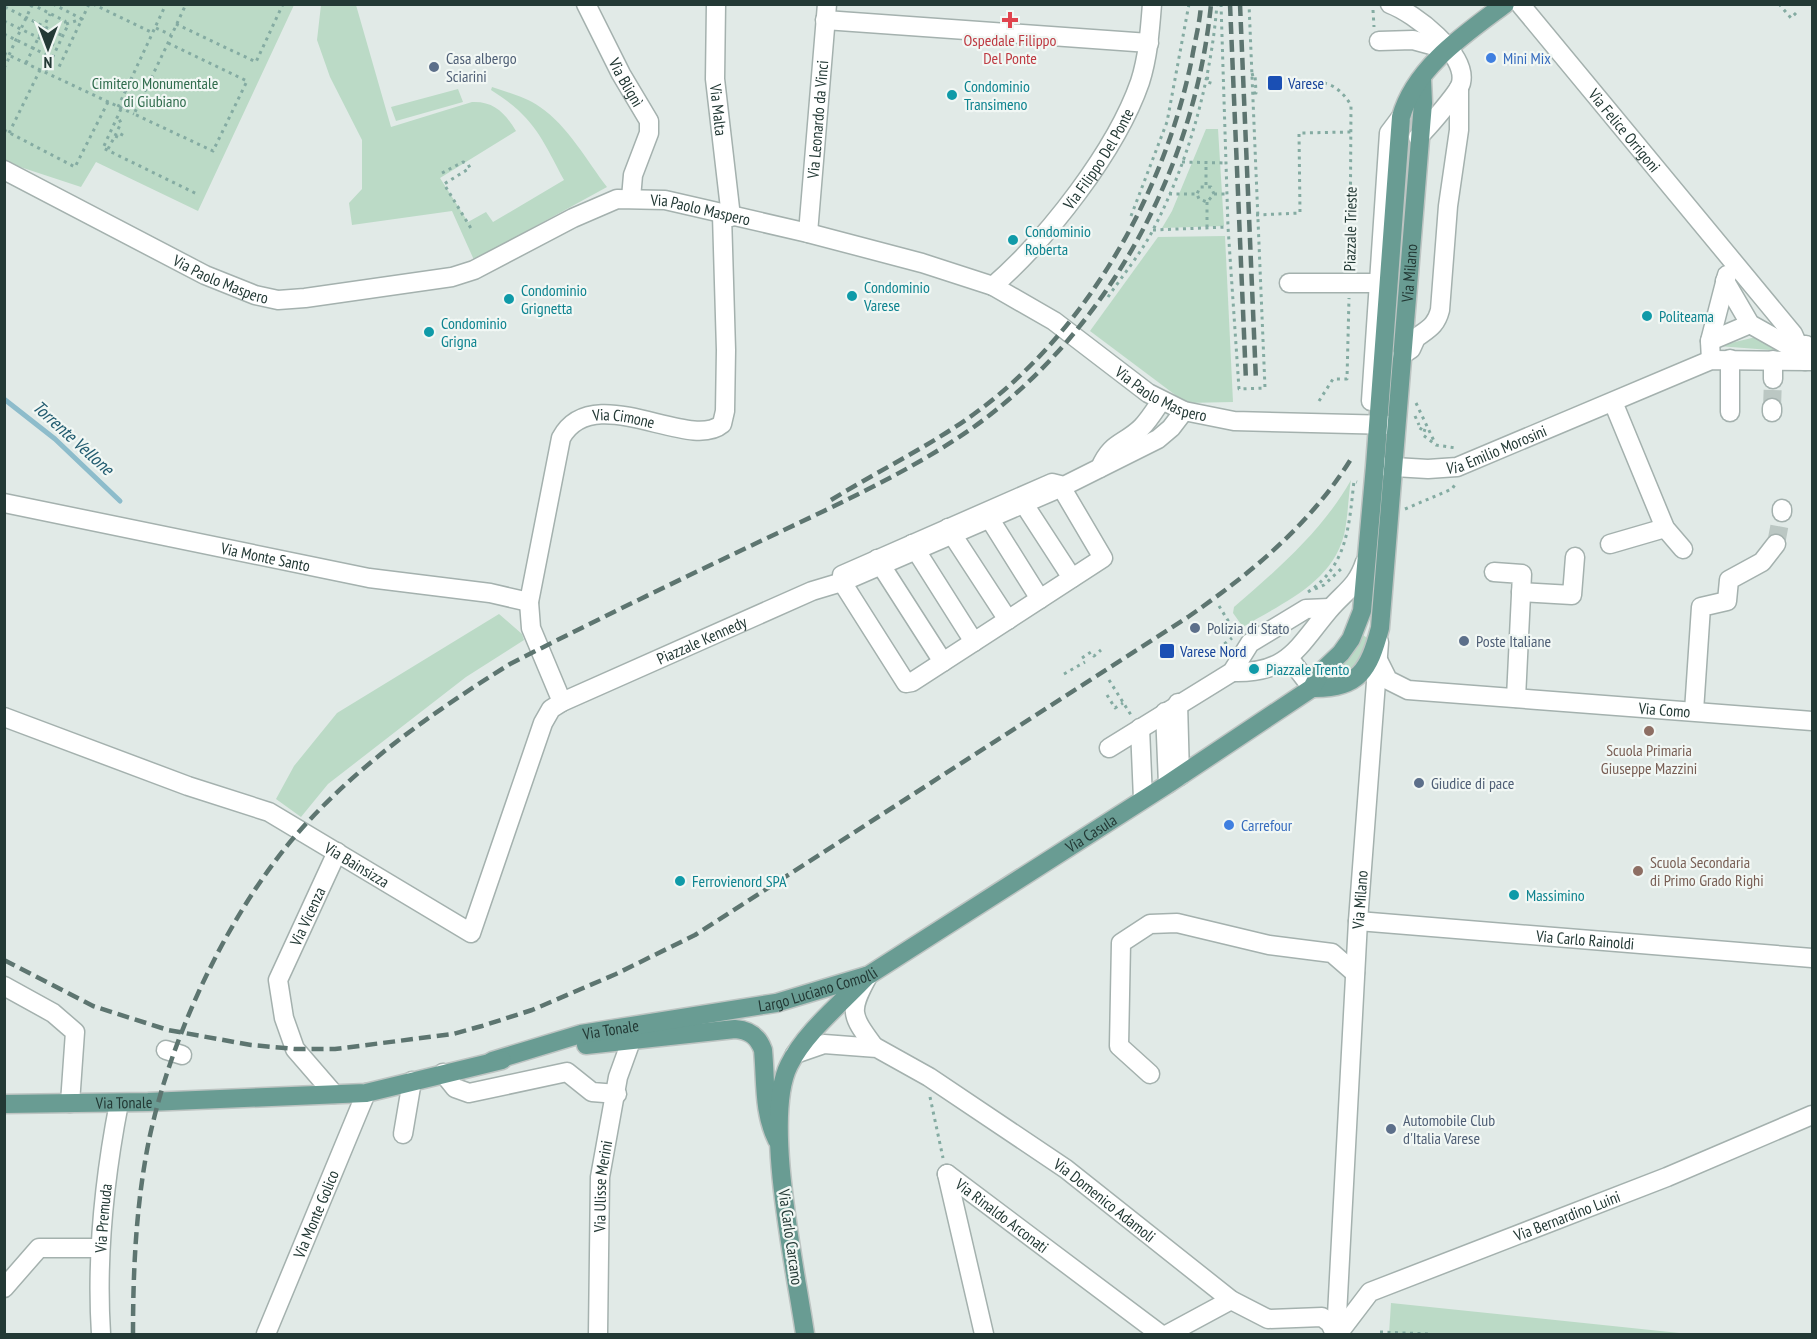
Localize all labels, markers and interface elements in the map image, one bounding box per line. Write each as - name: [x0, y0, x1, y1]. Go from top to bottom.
- marker: Ospedale Filippo Del Ponte: [1001, 11, 1019, 29]
- north arrow: [18, 18, 78, 78]
- place label: Ospedale Filippo Del Ponte: [964, 30, 1057, 68]
- place label: Casa albergo Sciarini: [446, 48, 517, 86]
- place label: Mini Mix: [1503, 48, 1551, 68]
- marker: Mini Mix: [1484, 51, 1498, 65]
- text: N: [44, 53, 52, 73]
- street label: Via Blignì: [604, 54, 648, 110]
- street label: Via Leonardo da Vinci: [802, 59, 832, 180]
- marker: Casa albergo Sciarini: [427, 60, 441, 74]
- park label: Cimitero Monumentale di Giubiano: [92, 73, 218, 111]
- place label: Varese: [1287, 73, 1324, 93]
- marker: Varese: [1266, 74, 1284, 92]
- place label: Condominio Transimeno: [964, 76, 1030, 114]
- street label: Via Malta: [706, 82, 731, 137]
- street label: Via Felice Orrigoni: [1584, 84, 1665, 176]
- marker: Condominio Transimeno: [945, 88, 959, 102]
- street label: Via Filippo Del Ponte: [1058, 105, 1138, 214]
- street label: Piazzale Trieste: [1339, 186, 1361, 272]
- street label: Via Paolo Maspero: [649, 190, 752, 229]
- place label: Condominio Roberta: [1025, 221, 1091, 259]
- marker: Condominio Roberta: [1006, 233, 1020, 247]
- street label: Via Milano: [1397, 243, 1421, 304]
- street label: Via Paolo Maspero: [169, 250, 270, 308]
- place label: Condominio Varese: [863, 277, 930, 315]
- place label: Condominio Grignetta: [521, 280, 587, 318]
- marker: Condominio Varese: [845, 289, 859, 303]
- marker: Condominio Grignetta: [502, 292, 516, 306]
- place label: Politeama: [1659, 306, 1714, 326]
- marker: Politeama: [1640, 309, 1654, 323]
- place label: Condominio Grigna: [441, 313, 507, 351]
- marker: Condominio Grigna: [422, 325, 436, 339]
- street label: Via Paolo Maspero: [1111, 361, 1209, 425]
- water label: Torrente Vellone: [28, 395, 120, 481]
- street label: Via Cimone: [590, 404, 657, 432]
- street label: Via Emilio Morosini: [1445, 420, 1550, 478]
- street label: Via Monte Santo: [218, 538, 312, 576]
- street label: Piazzale Kennedy: [654, 611, 750, 669]
- place label: Polizia di Stato: [1207, 618, 1290, 638]
- marker: Polizia di Stato: [1188, 621, 1202, 635]
- place label: Poste Italiane: [1476, 631, 1551, 651]
- marker: Poste Italiane: [1457, 634, 1471, 648]
- place label: Varese Nord: [1179, 641, 1246, 661]
- marker: Varese Nord: [1158, 642, 1176, 660]
- place label: Piazzale Trento: [1266, 659, 1349, 679]
- marker: Piazzale Trento: [1247, 662, 1261, 676]
- street label: Via Como: [1637, 698, 1691, 722]
- marker: Scuola Primaria Giuseppe Mazzini: [1642, 724, 1656, 738]
- place label: Scuola Primaria Giuseppe Mazzini: [1601, 740, 1697, 778]
- place label: Giudice di pace: [1431, 773, 1514, 793]
- marker: Giudice di pace: [1412, 776, 1426, 790]
- street label: Via Casula: [1061, 809, 1120, 857]
- place label: Carrefour: [1241, 815, 1293, 835]
- marker: Carrefour: [1222, 818, 1236, 832]
- street label: Via Bainsizza: [320, 837, 393, 892]
- place label: Scuola Secondaria di Primo Grado Righi: [1650, 852, 1764, 890]
- marker: Scuola Secondaria di Primo Grado Righi: [1631, 864, 1645, 878]
- street label: Via Milano: [1348, 870, 1372, 930]
- place label: Ferrovienord SPA: [692, 871, 787, 891]
- marker: Ferrovienord SPA: [673, 874, 687, 888]
- street label: Via Vicenza: [285, 884, 329, 950]
- place label: Massimino: [1526, 885, 1585, 905]
- marker: Massimino: [1507, 888, 1521, 902]
- street label: Via Carlo Rainoldi: [1534, 925, 1635, 953]
- street label: Largo Luciano Comolli: [757, 962, 881, 1016]
- street label: Via Tonale: [580, 1015, 640, 1044]
- street label: Via Tonale: [95, 1092, 153, 1113]
- place label: Automobile Club d'Italia Varese: [1403, 1110, 1495, 1148]
- marker: Automobile Club d'Italia Varese: [1384, 1122, 1398, 1136]
- street label: Via Ulisse Merini: [589, 1139, 616, 1233]
- street label: Via Domenico Adamoli: [1049, 1153, 1160, 1246]
- street label: Via Monte Golico: [288, 1167, 343, 1262]
- street label: Via Rinaldo Arconati: [951, 1173, 1053, 1257]
- street label: Via Premuda: [90, 1183, 116, 1254]
- street label: Via Bernardino Luini: [1510, 1186, 1623, 1246]
- street label: Via Carlo Carcano: [774, 1187, 808, 1286]

